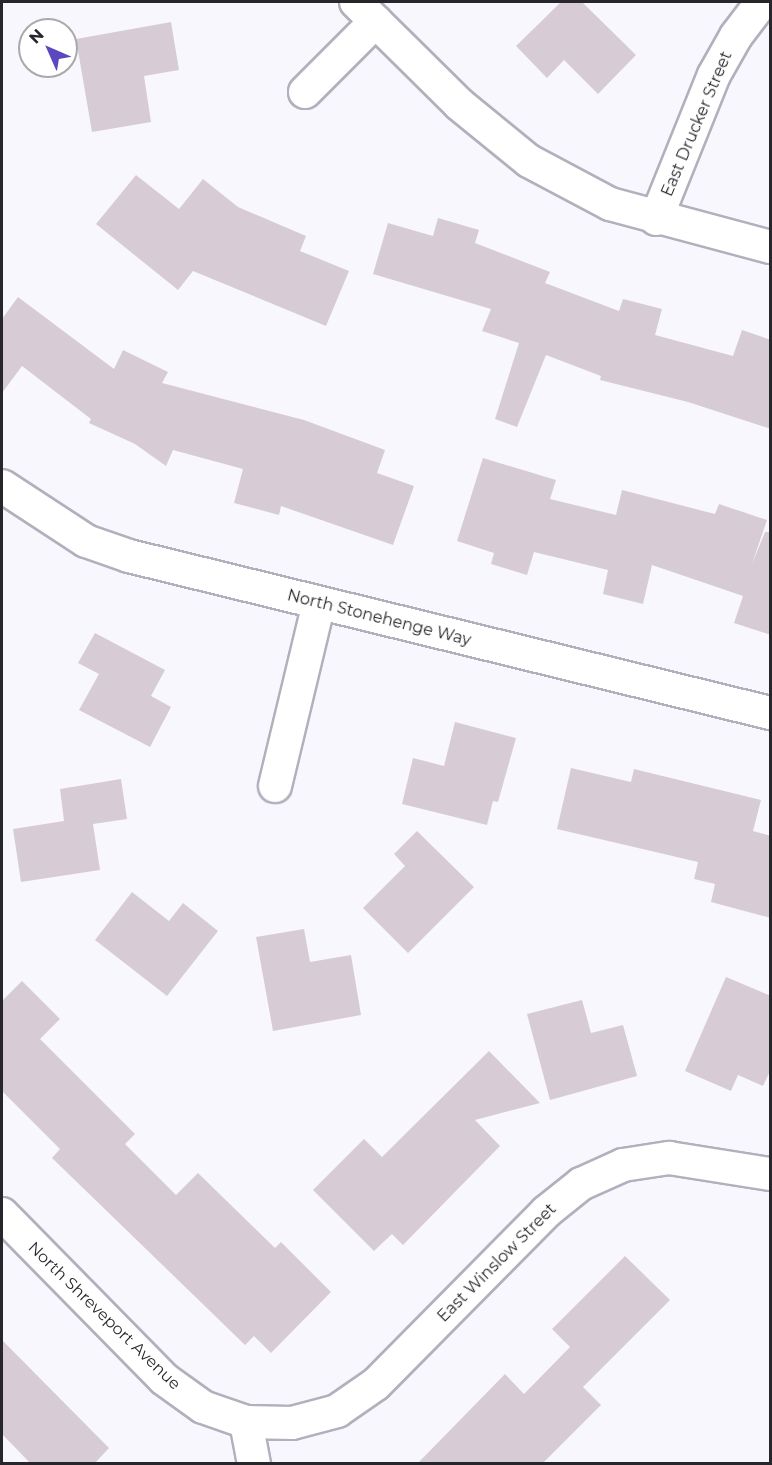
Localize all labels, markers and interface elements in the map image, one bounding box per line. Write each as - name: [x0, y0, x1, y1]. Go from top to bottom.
- north arrow: [18, 18, 78, 78]
- text: N: [25, 25, 48, 48]
- street label: East Drucker Street: [658, 49, 736, 199]
- street label: North Stonehenge Way: [285, 586, 473, 650]
- street label: East Winslow Street: [434, 1200, 560, 1326]
- street label: North Shreveport Avenue: [24, 1238, 184, 1394]

